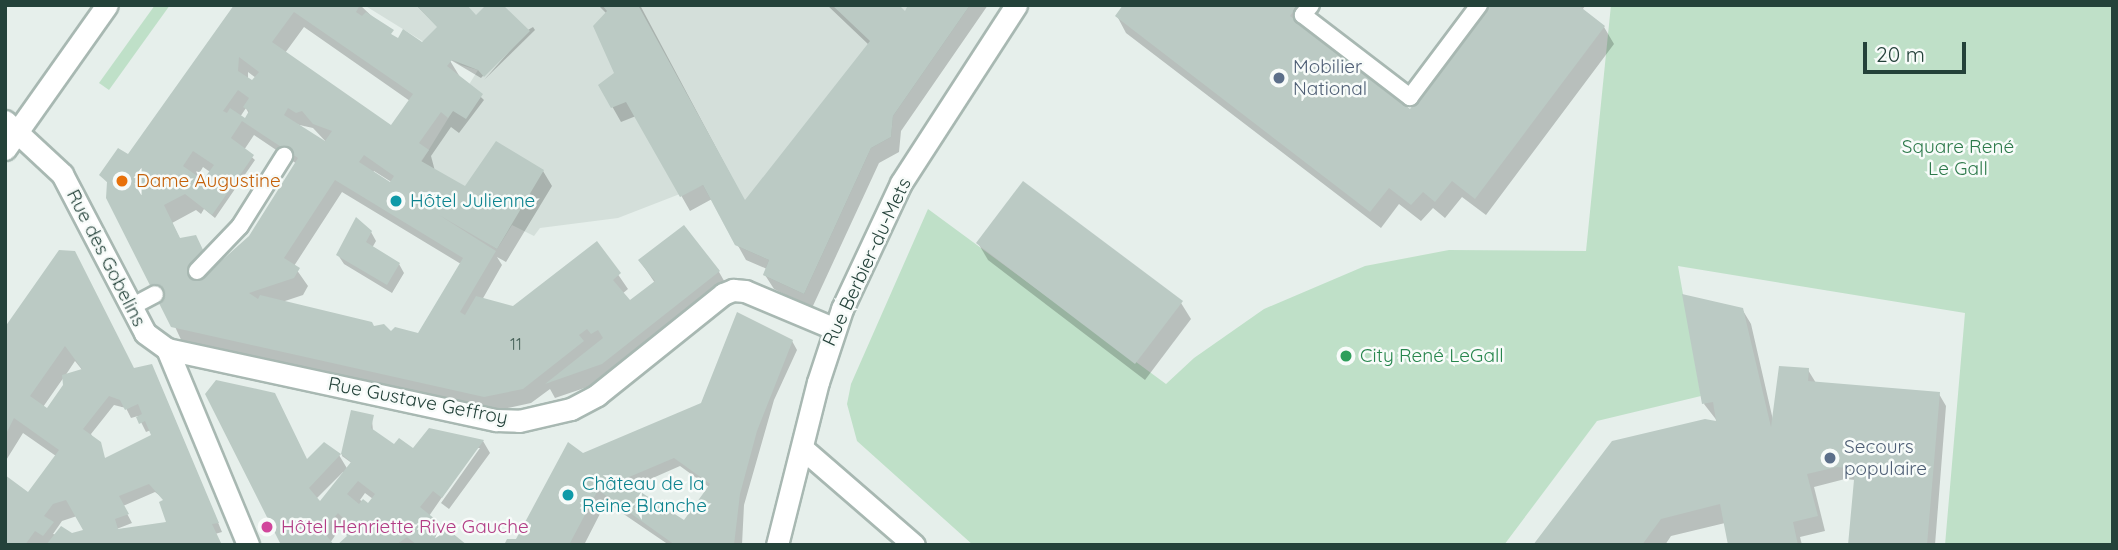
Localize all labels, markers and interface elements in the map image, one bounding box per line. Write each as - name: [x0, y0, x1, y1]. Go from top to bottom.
- scale bar: [1866, 28, 1969, 72]
- text: 20 m: [1876, 41, 1925, 67]
- place label: Mobilier National: [1293, 56, 1367, 100]
- marker: Mobilier National: [1271, 70, 1287, 86]
- park label: Square René Le Gall: [1902, 136, 2014, 180]
- place label: Dame Augustine: [136, 170, 281, 192]
- marker: Dame Augustine: [114, 173, 130, 189]
- street label: Rue Berbier-du-Mets: [818, 174, 916, 350]
- street label: Rue des Gobelins: [62, 186, 150, 330]
- place label: Hôtel Julienne: [410, 190, 535, 212]
- marker: Hôtel Julienne: [388, 193, 404, 209]
- house number: 11: [510, 334, 522, 354]
- place label: City René LeGall: [1360, 345, 1504, 367]
- marker: City René LeGall: [1338, 348, 1354, 364]
- street label: Rue Gustave Geffroy: [326, 372, 510, 430]
- place label: Secours populaire: [1844, 436, 1927, 480]
- marker: Secours populaire: [1822, 450, 1838, 466]
- place label: Château de la Reine Blanche: [582, 473, 707, 517]
- marker: Château de la Reine Blanche: [560, 487, 576, 503]
- place label: Hôtel Henriette Rive Gauche: [281, 516, 529, 538]
- marker: Hôtel Henriette Rive Gauche: [259, 519, 275, 535]

